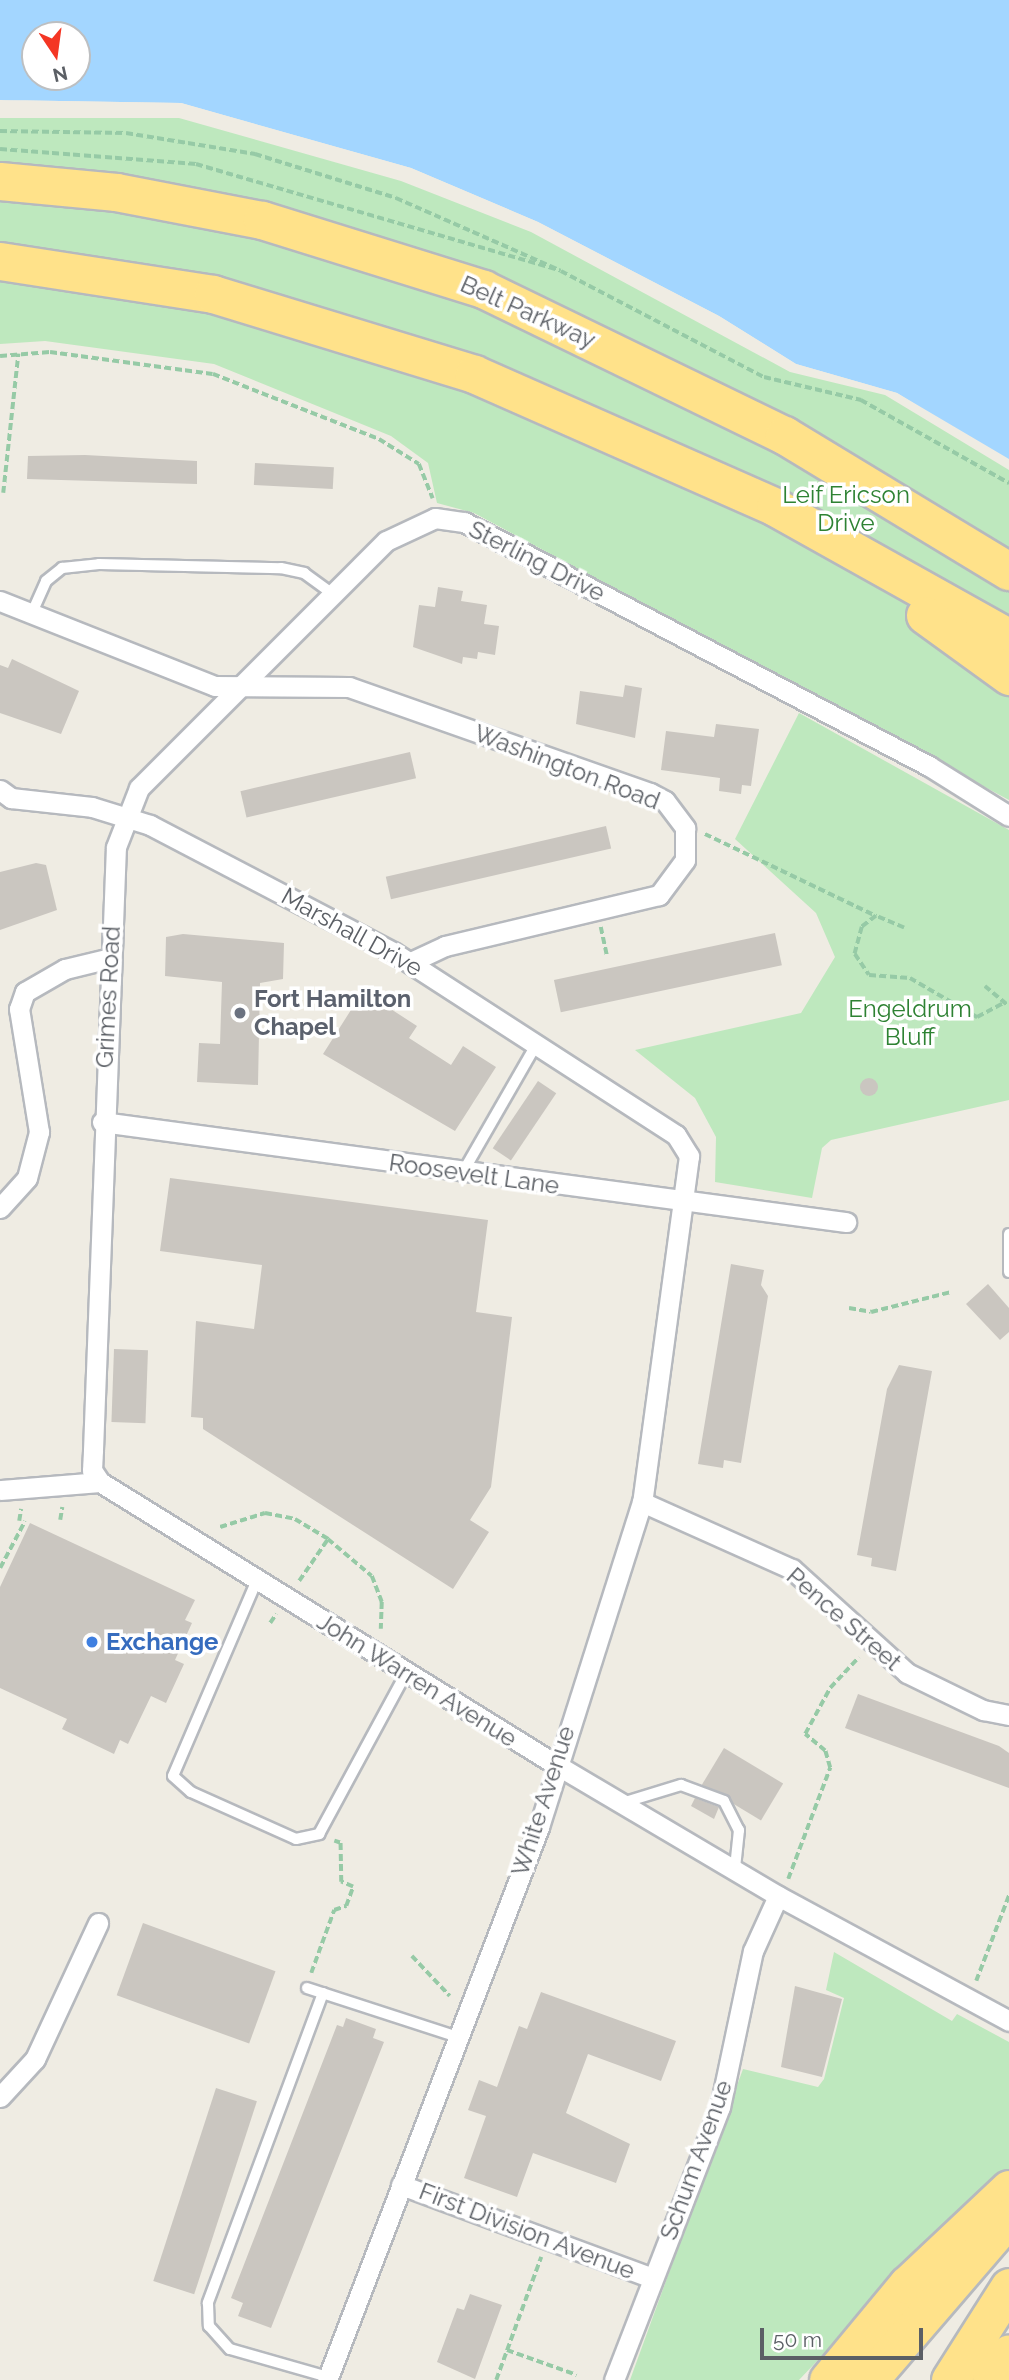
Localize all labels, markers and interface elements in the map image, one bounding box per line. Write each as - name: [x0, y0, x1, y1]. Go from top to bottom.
- north arrow: [21, 21, 91, 91]
- text: N: [51, 62, 70, 87]
- street label: Belt Parkway: [456, 269, 600, 355]
- park label: Leif Ericson Drive: [782, 481, 910, 537]
- street label: Sterling Drive: [464, 514, 610, 608]
- street label: Washington Road: [470, 718, 664, 816]
- street label: Marshall Drive: [276, 881, 428, 983]
- street label: Grimes Road: [90, 925, 126, 1069]
- place label: Fort Hamilton Chapel: [254, 985, 411, 1041]
- park label: Engeldrum Bluff: [848, 995, 972, 1051]
- marker: Fort Hamilton Chapel: [232, 1005, 248, 1021]
- street label: Roosevelt Lane: [387, 1148, 561, 1200]
- street label: Pence Street: [781, 1561, 907, 1677]
- street label: John Warren Avenue: [311, 1606, 523, 1754]
- place label: Exchange: [106, 1628, 218, 1656]
- marker: Exchange: [84, 1634, 100, 1650]
- street label: White Avenue: [505, 1722, 581, 1880]
- street label: Schum Avenue: [654, 2076, 738, 2244]
- street label: First Division Avenue: [415, 2176, 639, 2286]
- scale bar: [764, 2314, 927, 2358]
- text: 50 m: [773, 2327, 822, 2352]

